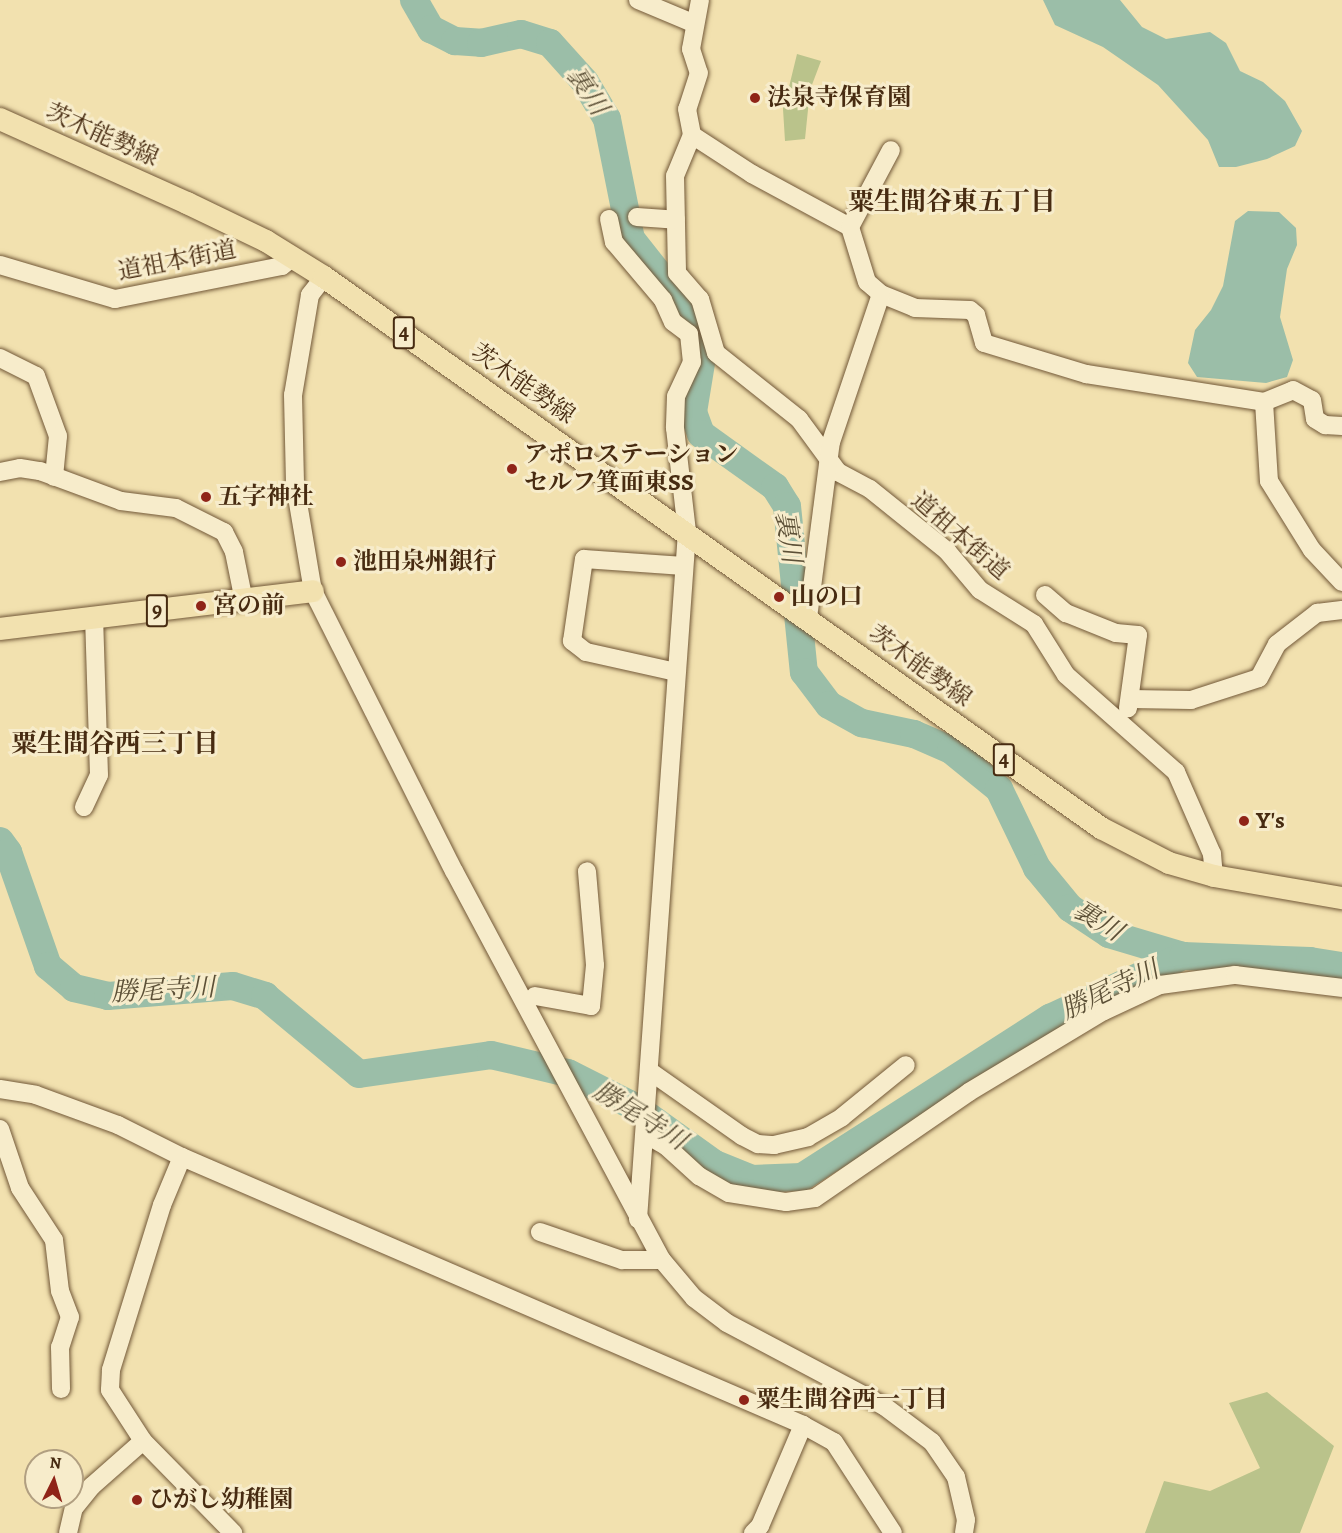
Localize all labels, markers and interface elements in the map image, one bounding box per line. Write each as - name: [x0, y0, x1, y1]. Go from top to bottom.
- water label: 裏川: [560, 61, 614, 121]
- place label: 法泉寺保育園: [767, 84, 911, 112]
- marker: 法泉寺保育園: [748, 91, 762, 105]
- street label: 茨木能勢線: [41, 97, 163, 173]
- district label: 粟生間谷東五丁目: [848, 186, 1056, 218]
- street label: 道祖本街道: [115, 235, 239, 287]
- road number: 4: [392, 314, 416, 352]
- street label: 茨木能勢線: [466, 338, 580, 430]
- place label: アポロステーション セルフ箕面東SS: [524, 441, 740, 497]
- marker: アポロステーション セルフ箕面東SS: [505, 462, 519, 476]
- place label: 五字神社: [218, 483, 314, 511]
- street label: 道祖本街道: [905, 486, 1015, 586]
- marker: 五字神社: [199, 490, 213, 504]
- water label: 裏川: [769, 509, 807, 565]
- place label: 池田泉州銀行: [353, 548, 497, 576]
- marker: 池田泉州銀行: [334, 555, 348, 569]
- place label: 山の口: [791, 583, 863, 611]
- marker: 山の口: [772, 590, 786, 604]
- road number: 9: [145, 592, 169, 630]
- place label: 宮の前: [213, 592, 285, 620]
- marker: 宮の前: [194, 599, 208, 613]
- street label: 茨木能勢線: [863, 619, 977, 713]
- district label: 粟生間谷西三丁目: [11, 728, 219, 760]
- road number: 4: [992, 741, 1016, 779]
- place label: Y's: [1256, 807, 1285, 835]
- marker: Y's: [1237, 814, 1251, 828]
- water label: 裏川: [1068, 894, 1128, 948]
- water label: 勝尾寺川: [1056, 954, 1164, 1026]
- water label: 勝尾寺川: [110, 972, 216, 1008]
- water label: 勝尾寺川: [588, 1075, 692, 1157]
- place label: 粟生間谷西一丁目: [756, 1386, 948, 1414]
- marker: 粟生間谷西一丁目: [737, 1393, 751, 1407]
- north arrow: [24, 1449, 84, 1509]
- text: N: [49, 1452, 62, 1475]
- place label: ひがし幼稚園: [149, 1486, 293, 1514]
- marker: ひがし幼稚園: [130, 1493, 144, 1507]

